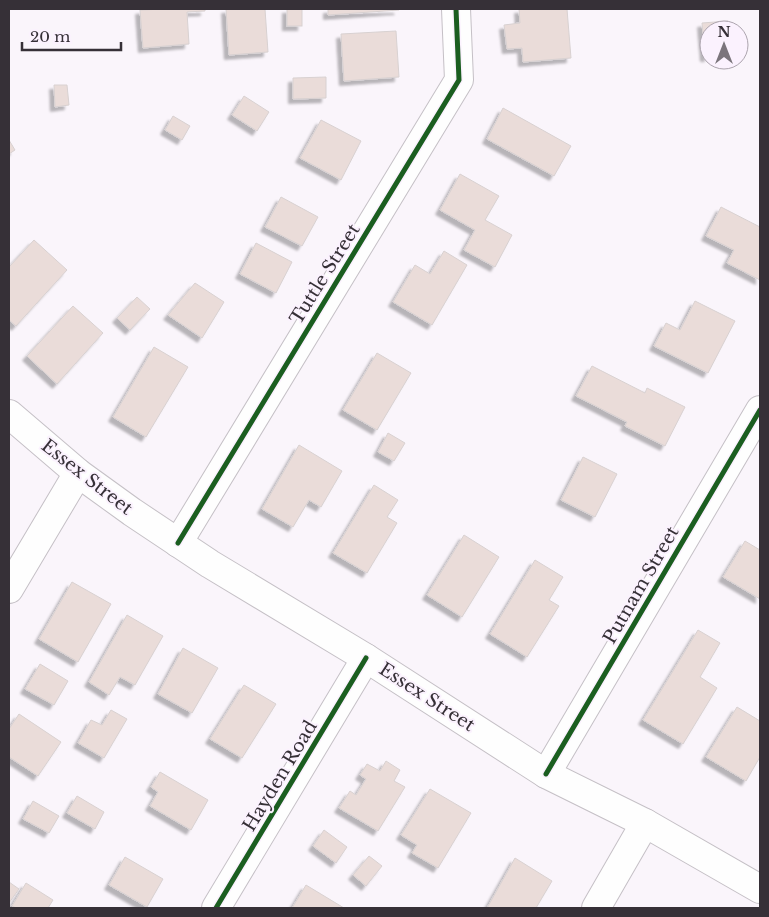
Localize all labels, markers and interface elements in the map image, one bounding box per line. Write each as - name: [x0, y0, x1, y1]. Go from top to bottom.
- scale bar: [22, 20, 121, 52]
- north arrow: [699, 20, 749, 70]
- text: N: [717, 23, 731, 41]
- text: 20 m: [30, 27, 70, 46]
- street label: Tuttle Street: [285, 219, 365, 328]
- street label: Essex Street: [37, 435, 137, 520]
- street label: Putnam Street: [598, 522, 684, 648]
- street label: Essex Street: [375, 658, 479, 736]
- street label: Hayden Road: [238, 717, 322, 835]

